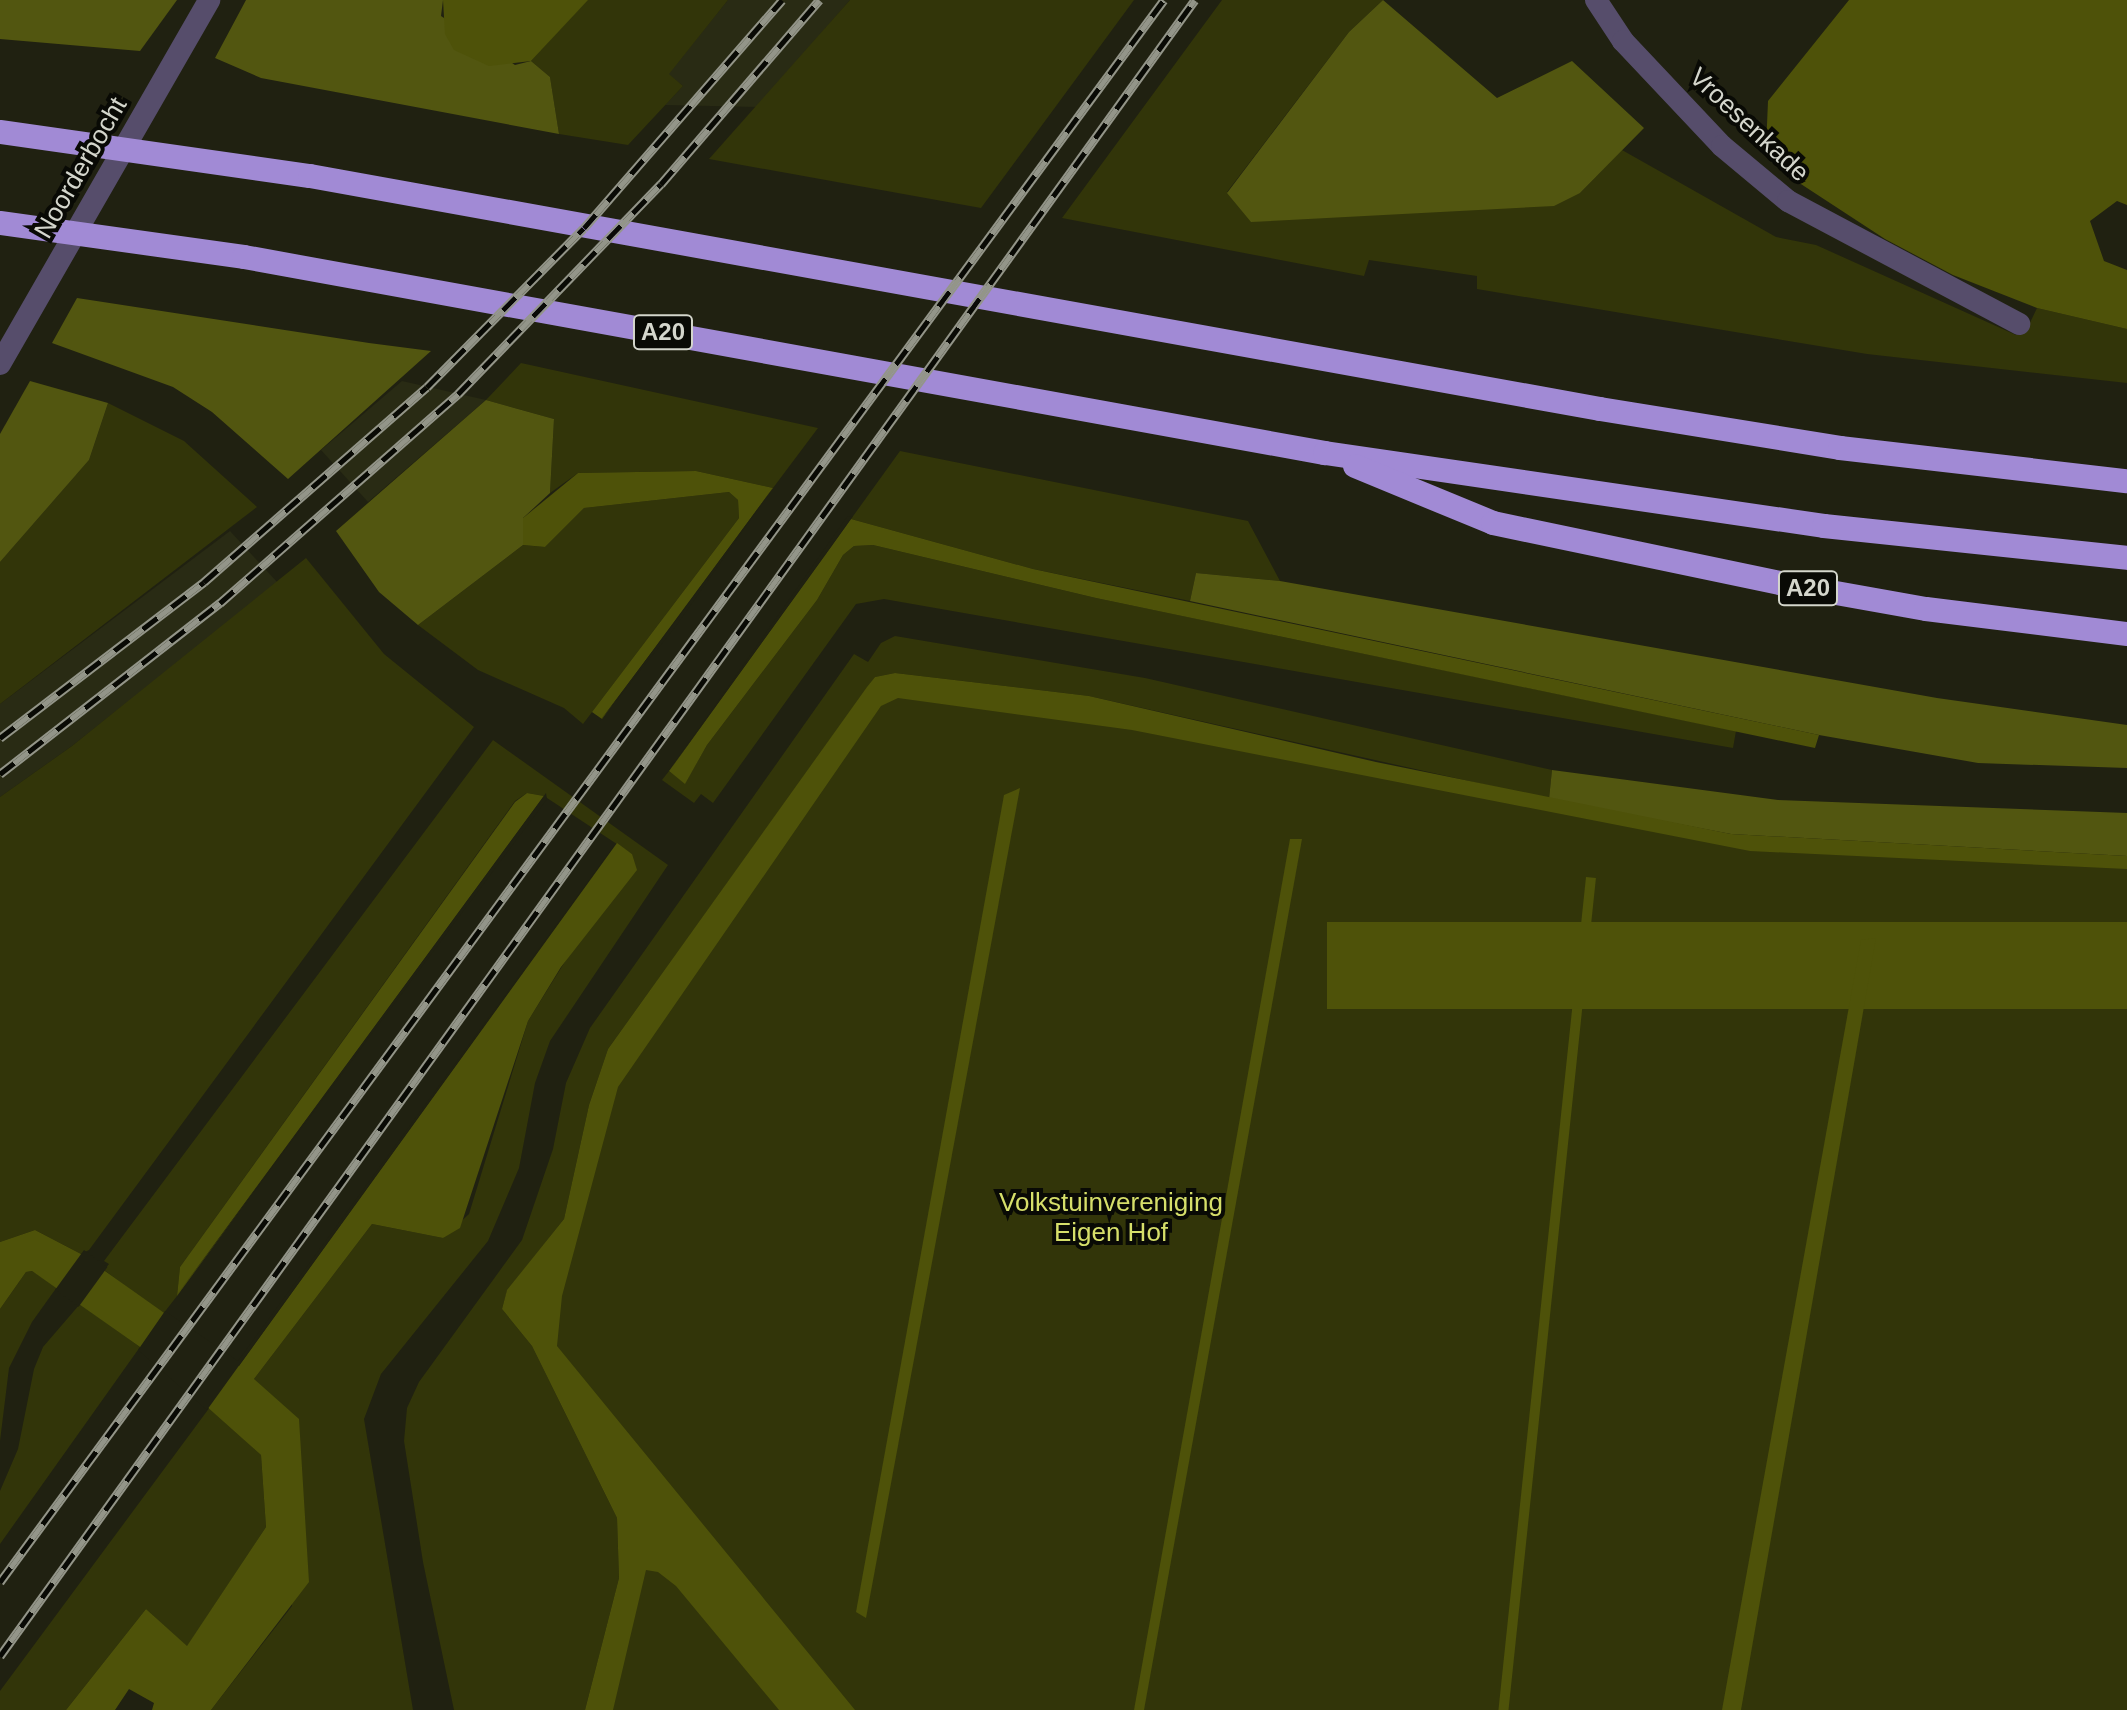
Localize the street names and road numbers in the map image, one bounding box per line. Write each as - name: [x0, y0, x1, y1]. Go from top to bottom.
- street label: Vroesenkade: [1683, 62, 1815, 188]
- street label: Noorderbocht: [28, 92, 134, 244]
- road number: A20: [631, 312, 695, 352]
- road number: A20: [1776, 568, 1840, 608]

